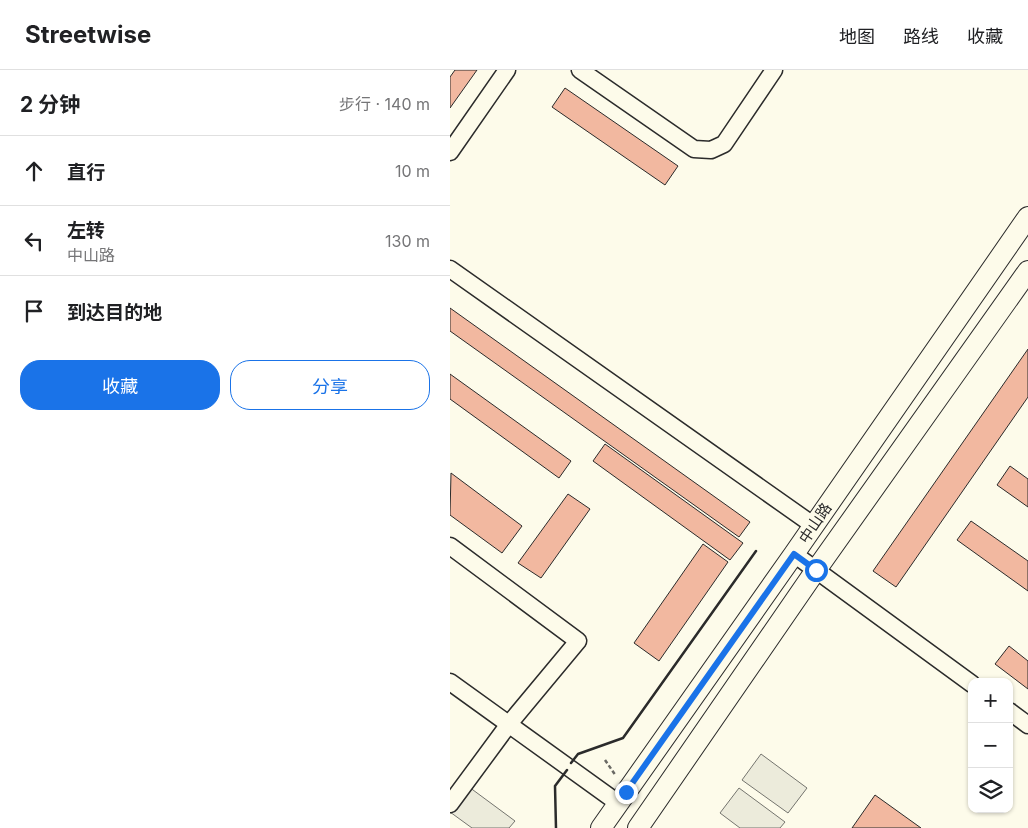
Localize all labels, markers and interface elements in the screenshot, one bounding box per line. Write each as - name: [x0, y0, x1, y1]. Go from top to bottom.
- text: Streetwise: [25, 20, 151, 49]
- text: 地图: [839, 26, 875, 47]
- text: 路线: [903, 26, 939, 47]
- text: 收藏: [967, 26, 1003, 47]
- text: 2 分钟: [20, 92, 80, 117]
- text: 步行 · 140 m: [339, 94, 430, 114]
- icon: ahead: [20, 157, 48, 185]
- text: 直行: [67, 161, 105, 184]
- text: 10 m: [395, 161, 430, 181]
- text: 左转: [67, 219, 105, 242]
- icon: left: [20, 227, 48, 255]
- text: 130 m: [385, 231, 430, 251]
- text: 中山路: [67, 245, 115, 265]
- icon: arrive: [20, 297, 48, 325]
- text: 到达目的地: [67, 301, 162, 324]
- button: 收藏: [20, 360, 220, 410]
- button: 分享: [230, 360, 430, 410]
- street label: 中山路: [795, 499, 835, 547]
- route start: [805, 559, 828, 582]
- map controls: [968, 678, 1013, 813]
- button: +: [968, 678, 1013, 723]
- button: −: [968, 723, 1013, 768]
- button: layers: [968, 768, 1013, 813]
- route end: [615, 781, 638, 804]

